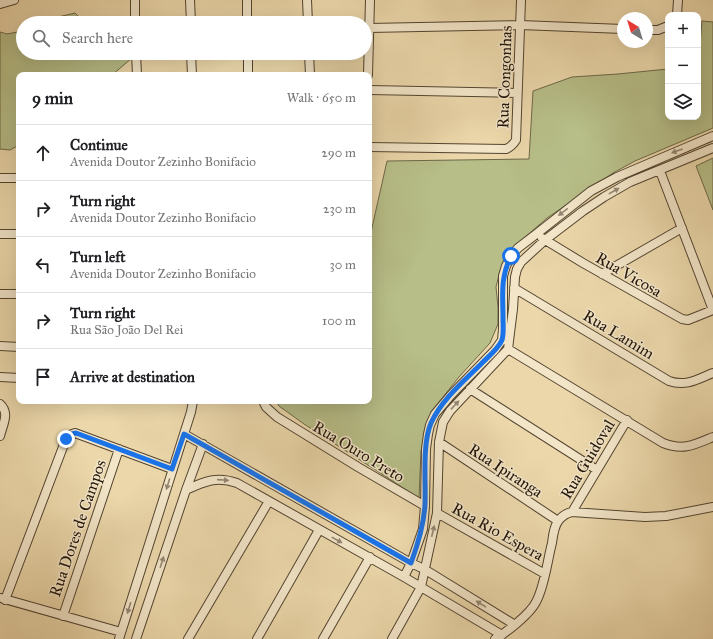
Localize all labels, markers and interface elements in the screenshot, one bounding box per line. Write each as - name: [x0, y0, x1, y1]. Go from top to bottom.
- north arrow: [617, 12, 653, 48]
- map controls: [665, 12, 701, 120]
- button: +: [665, 12, 701, 48]
- search box: [16, 16, 372, 60]
- street label: Rua Congonhas: [493, 25, 517, 129]
- icon: search: [30, 27, 52, 49]
- text: Search here: [62, 29, 133, 47]
- button: −: [665, 48, 701, 84]
- button: layers: [665, 84, 701, 120]
- text: 9 min: [32, 88, 73, 109]
- text: Walk · 650 m: [287, 90, 356, 106]
- text: Continue: [70, 136, 128, 154]
- icon: ahead: [32, 142, 54, 164]
- text: 290 m: [321, 145, 356, 161]
- one-way arrow: [671, 149, 683, 155]
- text: Avenida Doutor Zezinho Bonifacio: [70, 154, 256, 170]
- one-way arrow: [608, 188, 620, 194]
- text: Turn right: [70, 192, 135, 210]
- icon: right: [32, 198, 54, 220]
- text: 230 m: [323, 201, 356, 217]
- one-way arrow: [558, 208, 568, 216]
- text: Avenida Doutor Zezinho Bonifacio: [70, 210, 256, 226]
- route start: [502, 247, 520, 265]
- text: Turn left: [70, 248, 126, 266]
- street label: Rua Vicosa: [592, 248, 665, 301]
- icon: left: [32, 254, 54, 276]
- text: 30 m: [330, 257, 356, 273]
- text: Avenida Doutor Zezinho Bonifacio: [70, 266, 256, 282]
- text: Turn right: [70, 304, 135, 322]
- street label: Rua Lamim: [580, 306, 658, 363]
- icon: right: [32, 310, 54, 332]
- text: 100 m: [322, 313, 356, 329]
- text: Rua São João Del Rei: [70, 322, 183, 338]
- icon: arrive: [32, 366, 54, 388]
- text: Arrive at destination: [70, 368, 195, 386]
- one-way arrow: [450, 400, 459, 411]
- street label: Rua Guidoval: [556, 416, 619, 502]
- street label: Rua Ouro Preto: [309, 417, 408, 486]
- route end: [57, 430, 75, 448]
- street label: Rua Ipiranga: [465, 439, 547, 502]
- street label: Rua Dores de Campos: [45, 457, 110, 599]
- one-way arrow: [217, 476, 229, 483]
- one-way arrow: [165, 478, 171, 490]
- street label: Rua Rio Espera: [449, 498, 547, 565]
- one-way arrow: [430, 525, 436, 537]
- one-way arrow: [332, 536, 343, 543]
- one-way arrow: [159, 556, 165, 568]
- one-way arrow: [476, 600, 486, 608]
- one-way arrow: [126, 602, 132, 614]

